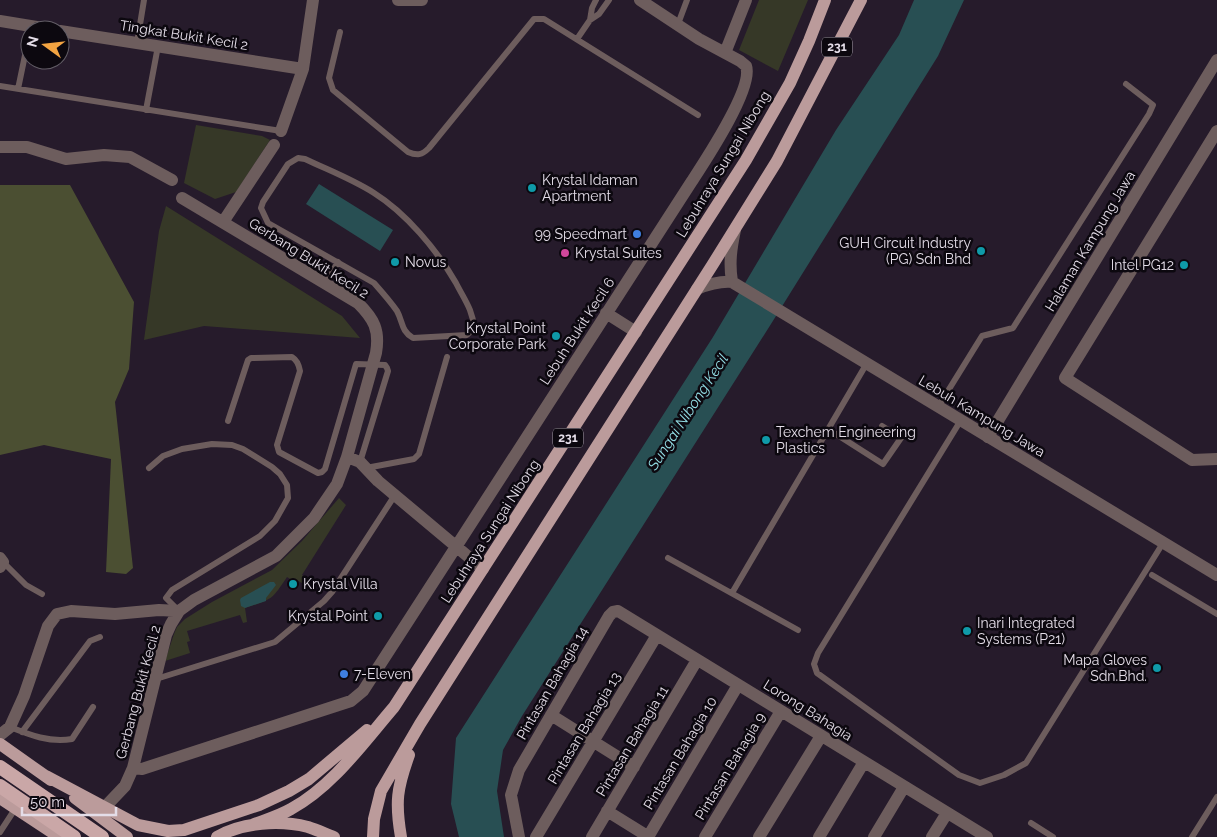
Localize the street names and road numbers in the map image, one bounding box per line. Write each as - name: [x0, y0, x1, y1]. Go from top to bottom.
- street label: Tingkat Bukit Kecil 2: [119, 17, 249, 53]
- road number: 231: [822, 38, 852, 56]
- street label: Lebuhraya Sungai Nibong: [673, 88, 773, 240]
- street label: Halaman Kampung Jawa: [1042, 168, 1138, 314]
- street label: Gerbang Bukit Kecil 2: [246, 215, 372, 301]
- street label: Lebuh Bukit Kecil 6: [536, 275, 618, 387]
- street label: Lebuh Kampung Jawa: [916, 372, 1048, 460]
- road number: 231: [553, 428, 583, 448]
- street label: Lebuhraya Sungai Nibong: [438, 456, 542, 606]
- street label: Gerbang Bukit Kecil 2: [112, 623, 164, 761]
- street label: Pintasan Bahagia 14: [513, 623, 591, 742]
- street label: Pintasan Bahagia 13: [544, 669, 624, 787]
- street label: Lorong Bahagia: [761, 676, 855, 744]
- street label: Pintasan Bahagia 11: [593, 683, 671, 799]
- street label: Pintasan Bahagia 10: [640, 694, 720, 812]
- street label: Pintasan Bahagia 9: [692, 710, 768, 822]

